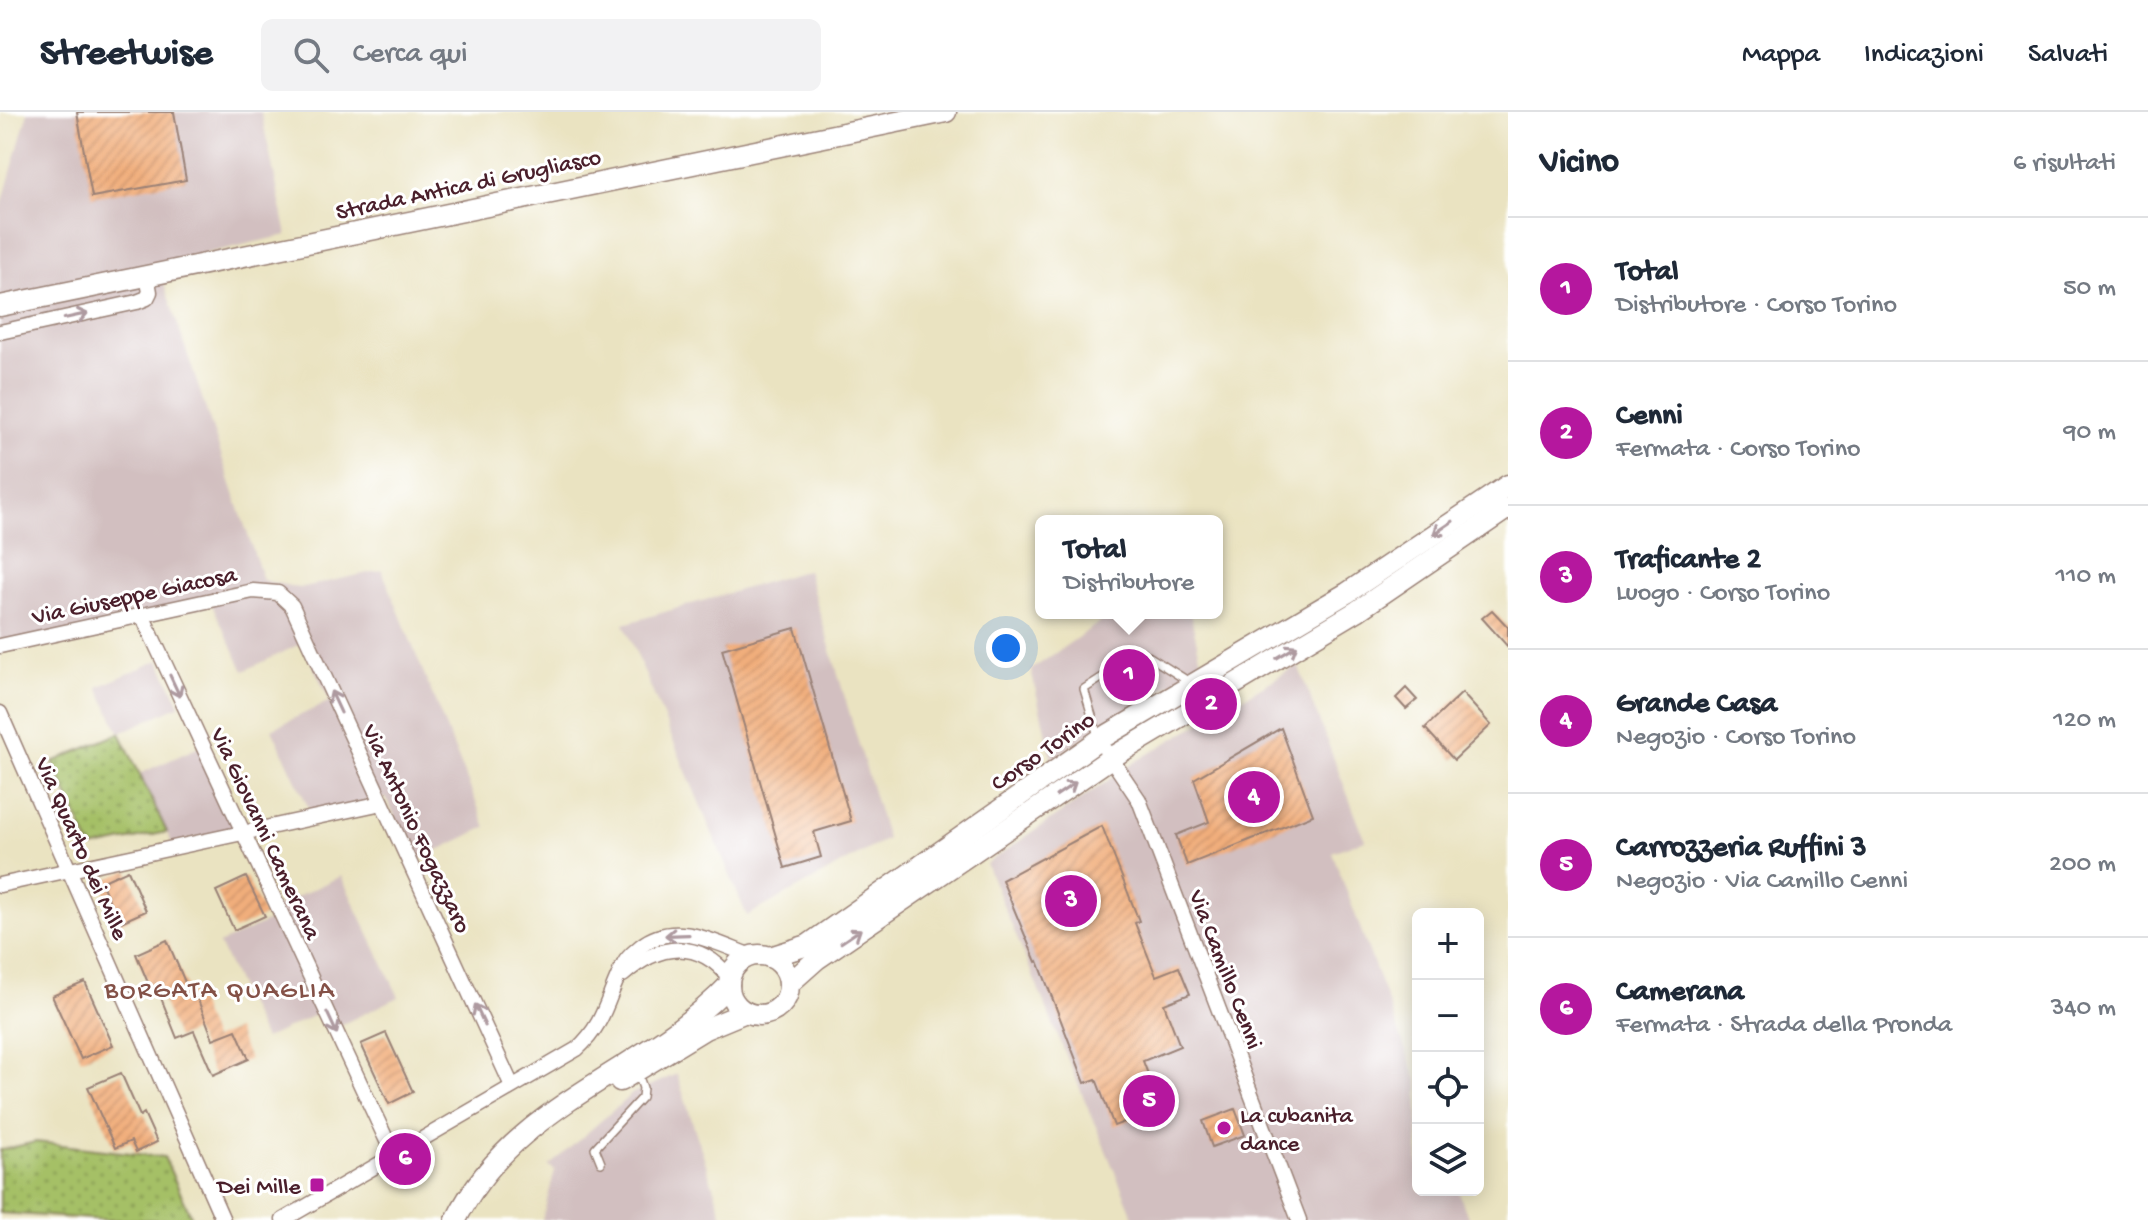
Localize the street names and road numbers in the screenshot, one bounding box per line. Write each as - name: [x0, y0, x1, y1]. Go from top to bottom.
- street label: Strada Antica di Grugliasco: [334, 144, 604, 229]
- street label: Via Giuseppe Giacosa: [29, 561, 240, 633]
- street label: Corso Torino: [986, 707, 1102, 799]
- street label: Via Antonio Fogazzaro: [353, 719, 476, 939]
- street label: Via Giovanni Camerana: [202, 723, 326, 946]
- street label: Via Quarto dei Mille: [26, 753, 133, 946]
- street label: Via Camillo Cenni: [1180, 886, 1267, 1054]

